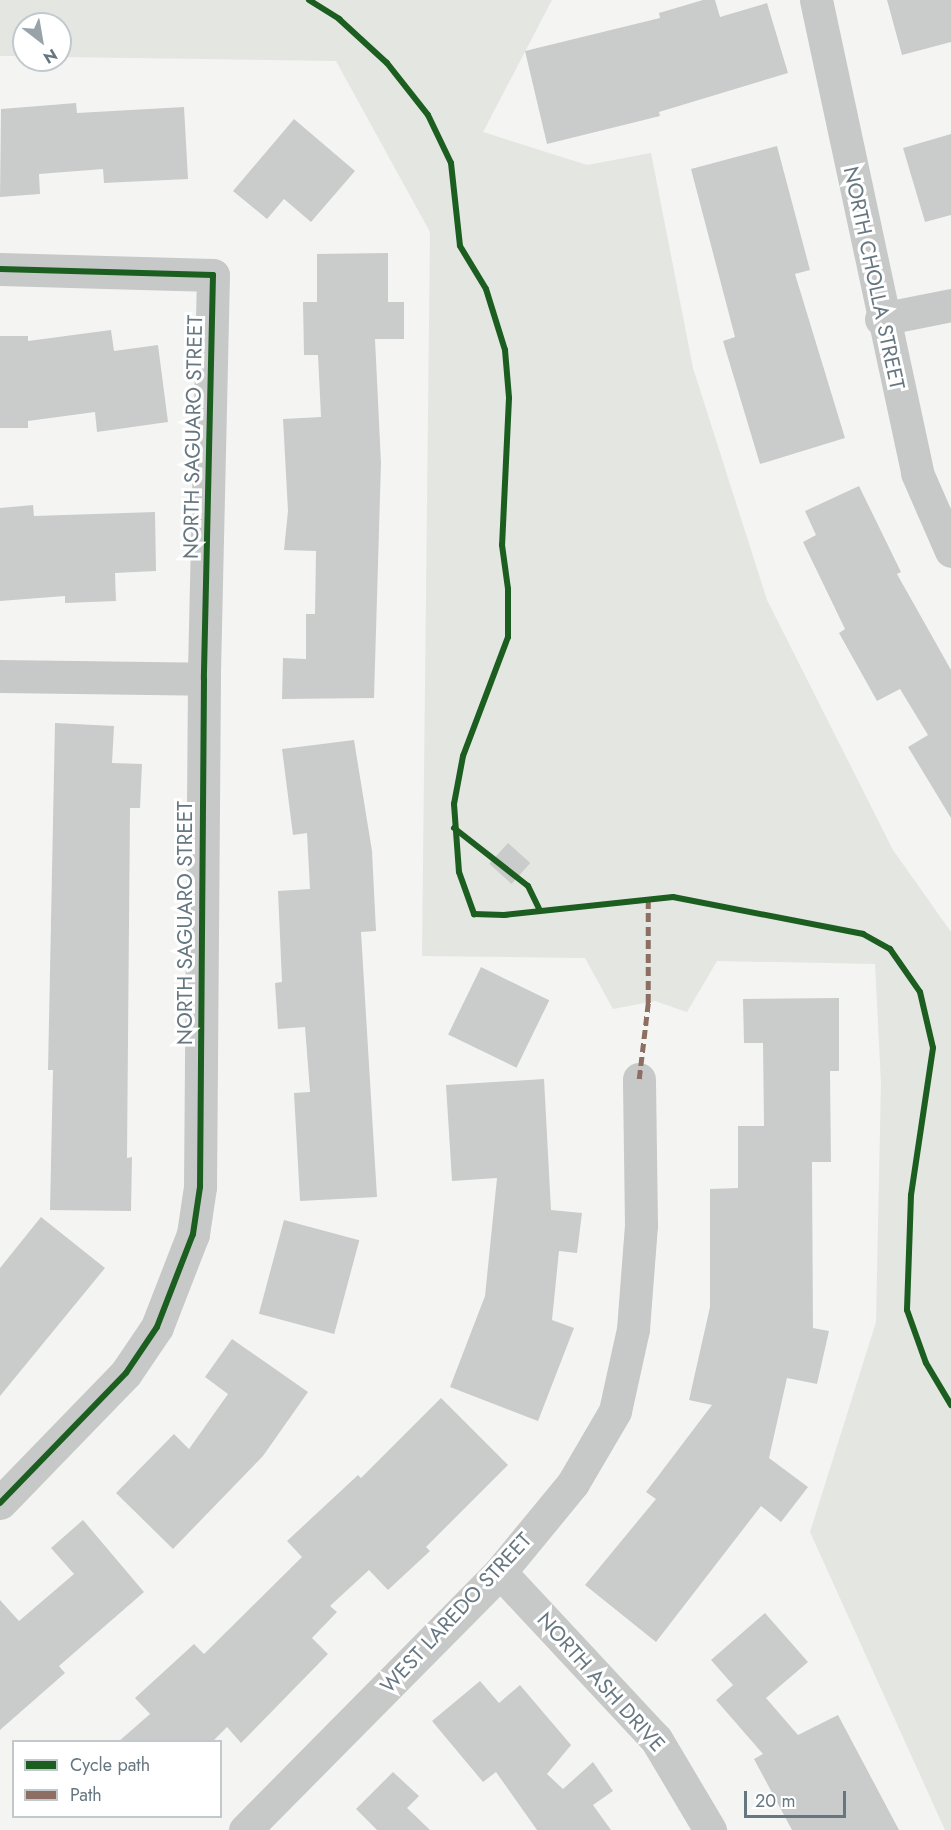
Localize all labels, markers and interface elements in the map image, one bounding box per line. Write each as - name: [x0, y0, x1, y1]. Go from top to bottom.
- north arrow: [12, 12, 72, 72]
- text: N: [39, 43, 62, 69]
- street label: NORTH CHOLLA STREET: [838, 164, 910, 392]
- street label: NORTH SAGUARO STREET: [178, 315, 208, 559]
- street label: NORTH SAGUARO STREET: [172, 801, 198, 1045]
- street label: WEST LAREDO STREET: [375, 1528, 537, 1698]
- street label: NORTH ASH DRIVE: [532, 1607, 670, 1757]
- legend: [12, 1740, 222, 1818]
- text: Cycle path: [70, 1752, 150, 1778]
- scale bar: [747, 1779, 849, 1817]
- text: Path: [70, 1782, 102, 1808]
- text: 20 m: [755, 1788, 795, 1814]

